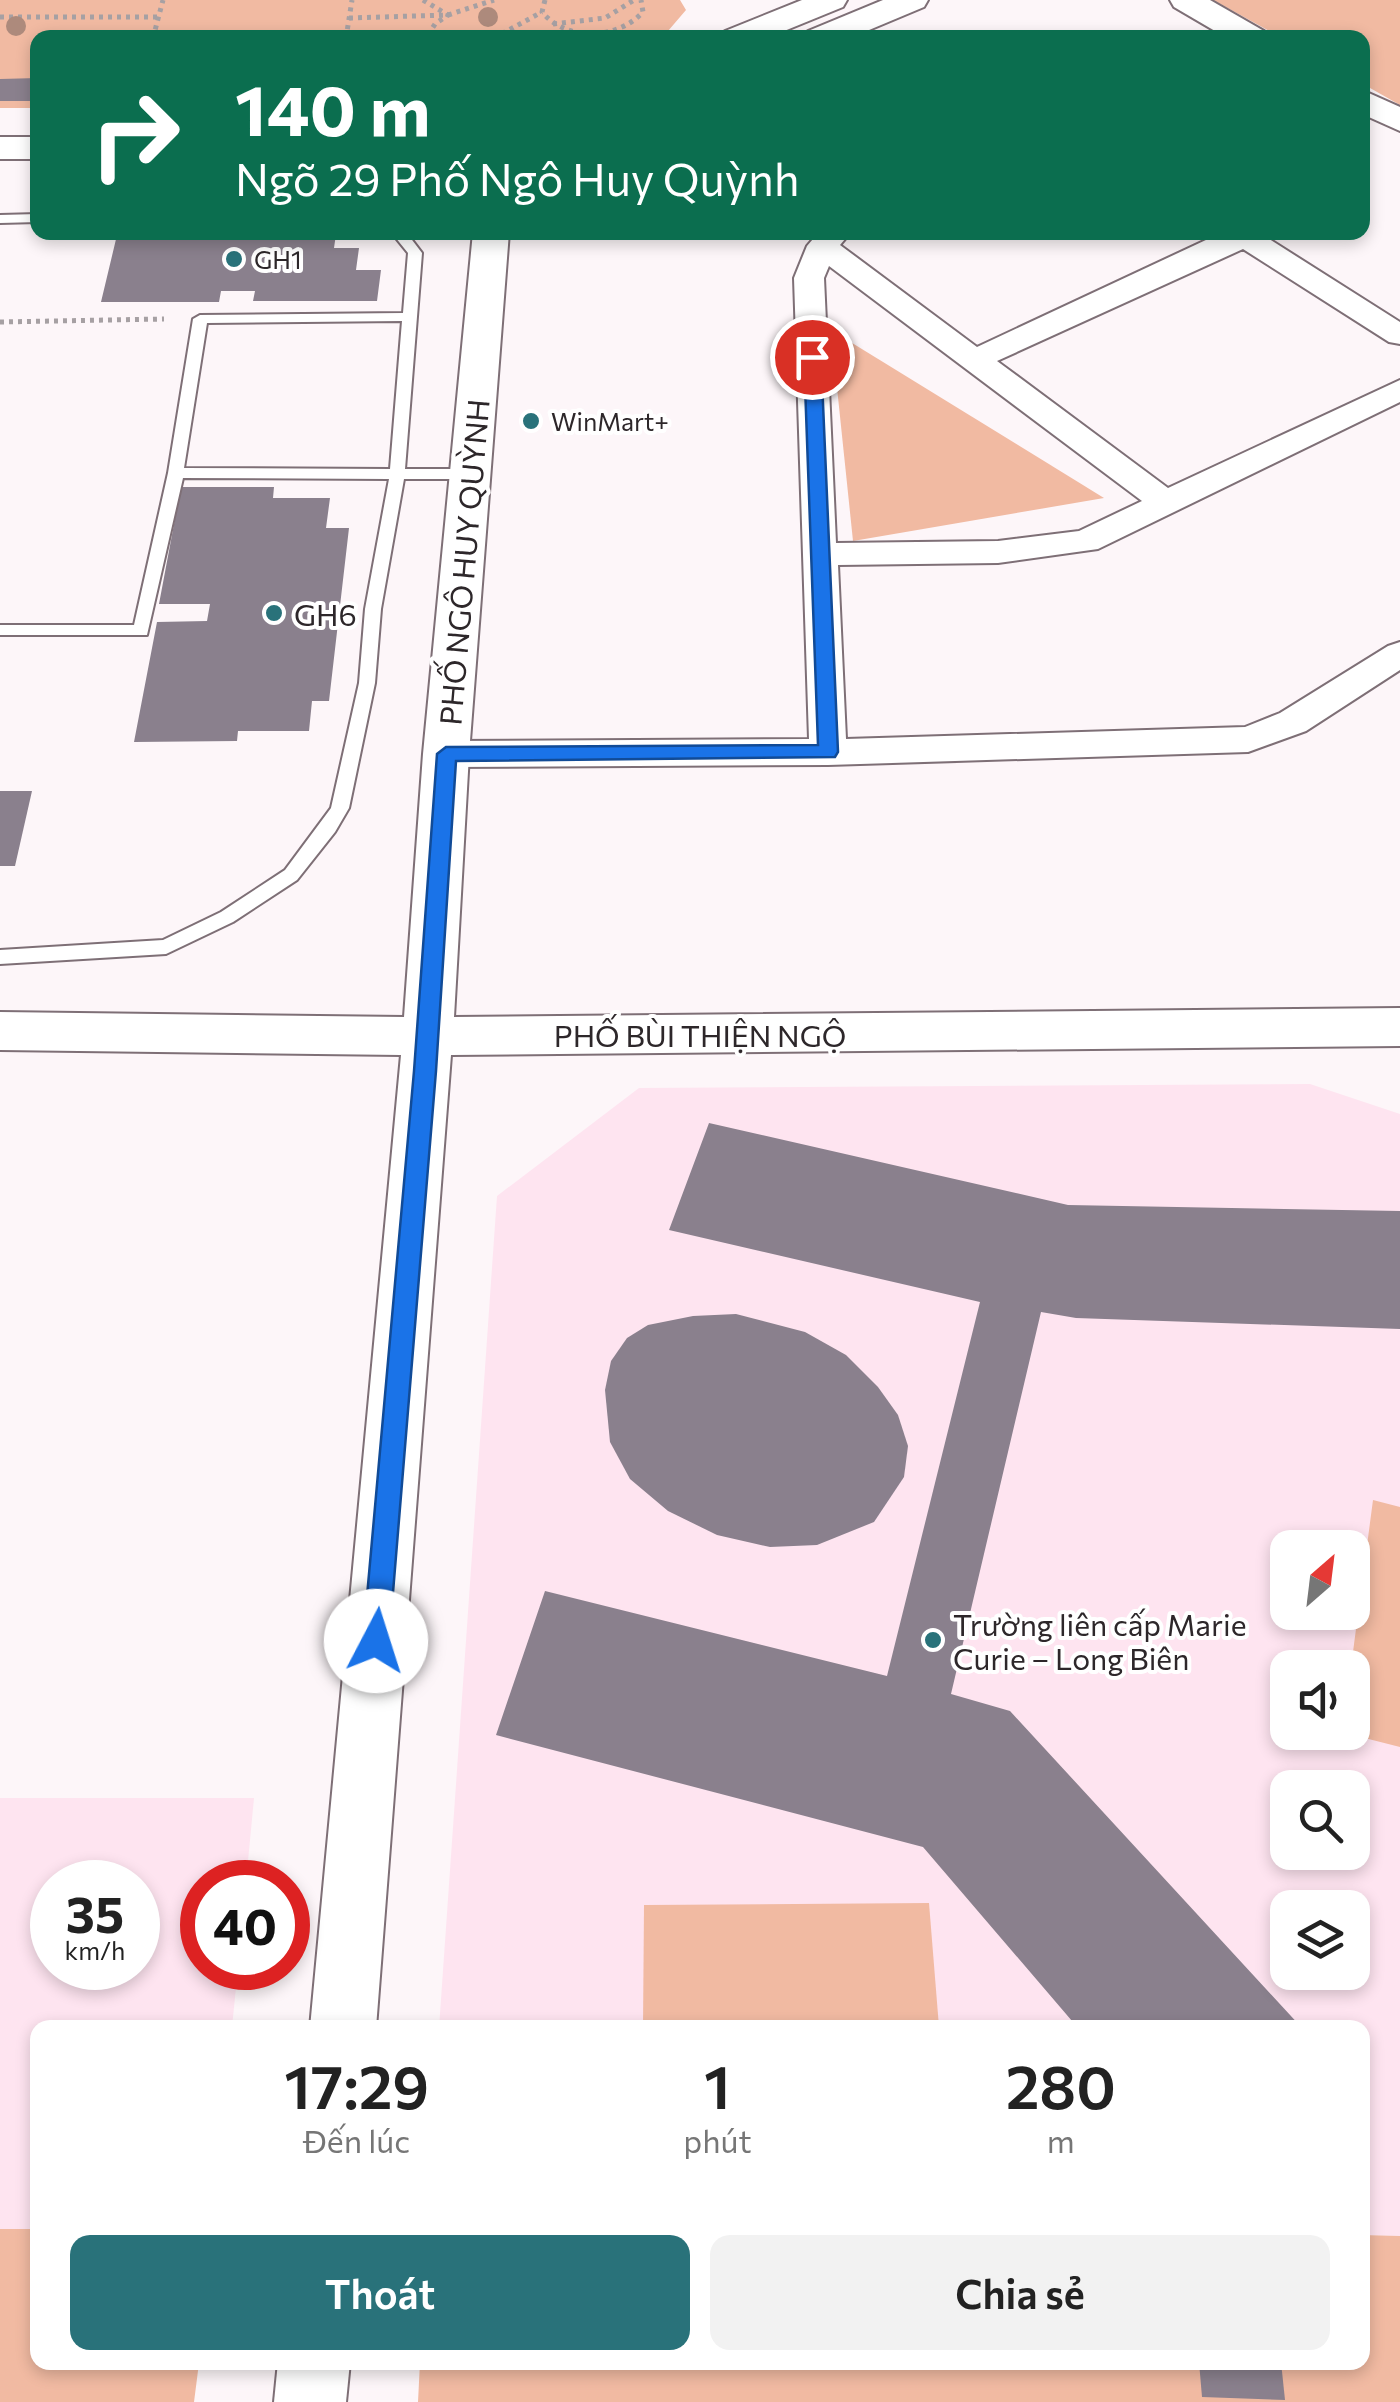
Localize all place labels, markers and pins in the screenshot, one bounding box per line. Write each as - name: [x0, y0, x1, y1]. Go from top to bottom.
- place label: GH1: [254, 244, 302, 274]
- marker: GH1: [223, 248, 245, 270]
- pin: [770, 315, 855, 400]
- place label: WinMart+: [551, 406, 669, 436]
- marker: WinMart+: [520, 410, 542, 432]
- place label: GH6: [294, 595, 357, 632]
- marker: GH6: [263, 602, 285, 624]
- place label: Trường liên cấp Marie Curie – Long Biên: [953, 1605, 1246, 1676]
- marker: Trường liên cấp Marie Curie – Long Biên: [922, 1629, 944, 1651]

